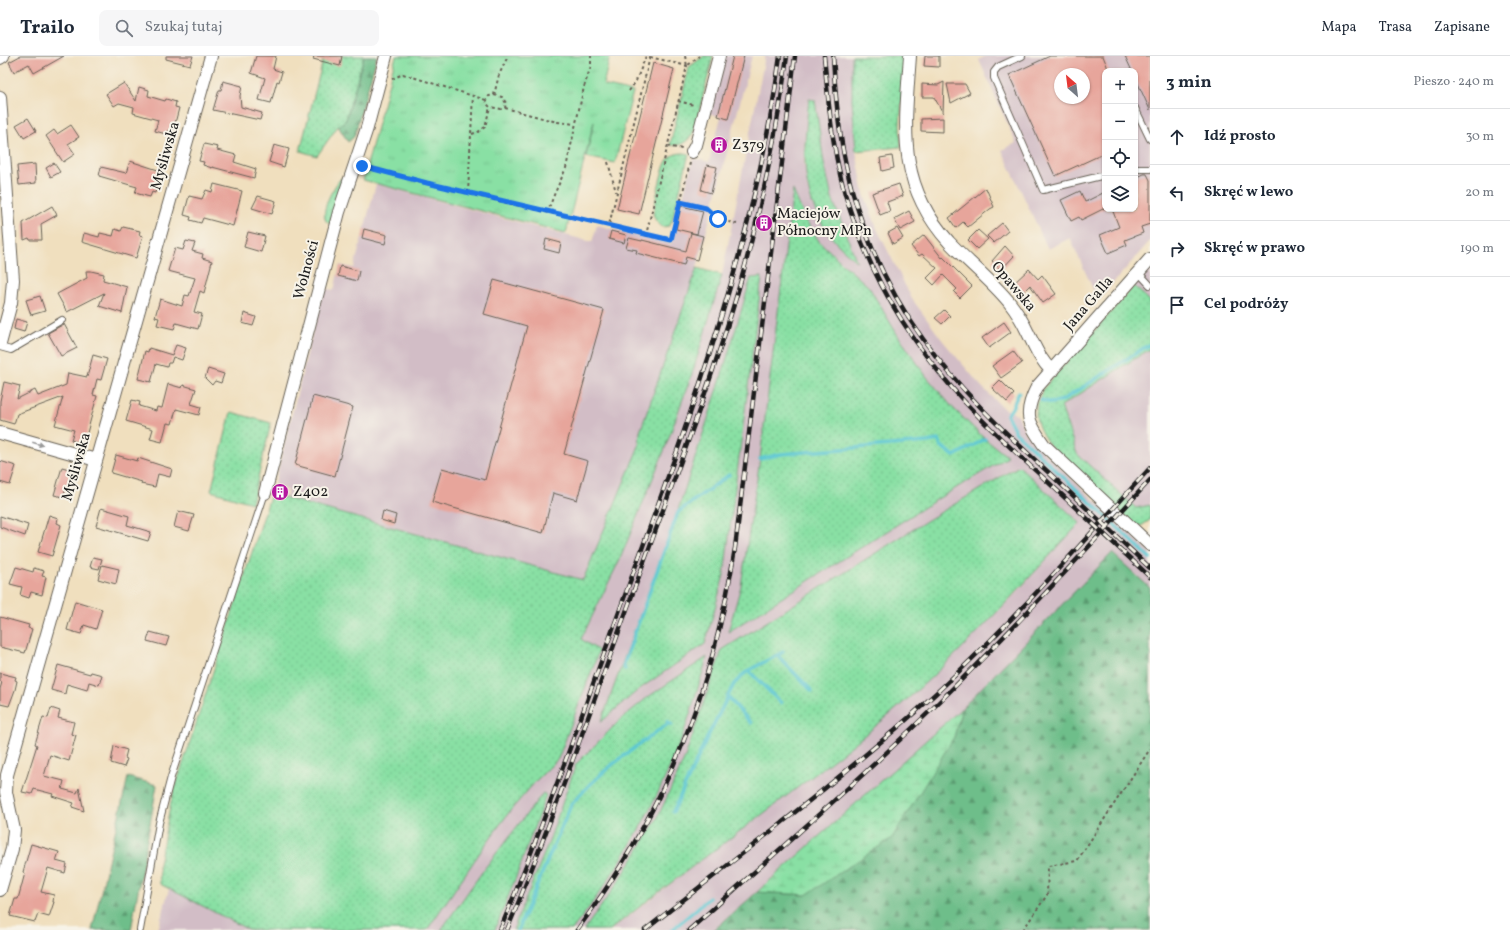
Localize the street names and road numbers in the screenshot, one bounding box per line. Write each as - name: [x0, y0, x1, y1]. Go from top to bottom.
- street label: Myśliwska: [146, 119, 186, 193]
- street label: Wolności: [289, 238, 325, 302]
- street label: Opawska: [986, 257, 1040, 317]
- street label: Jana Galla: [1059, 272, 1119, 336]
- street label: Myśliwska: [57, 430, 97, 504]

